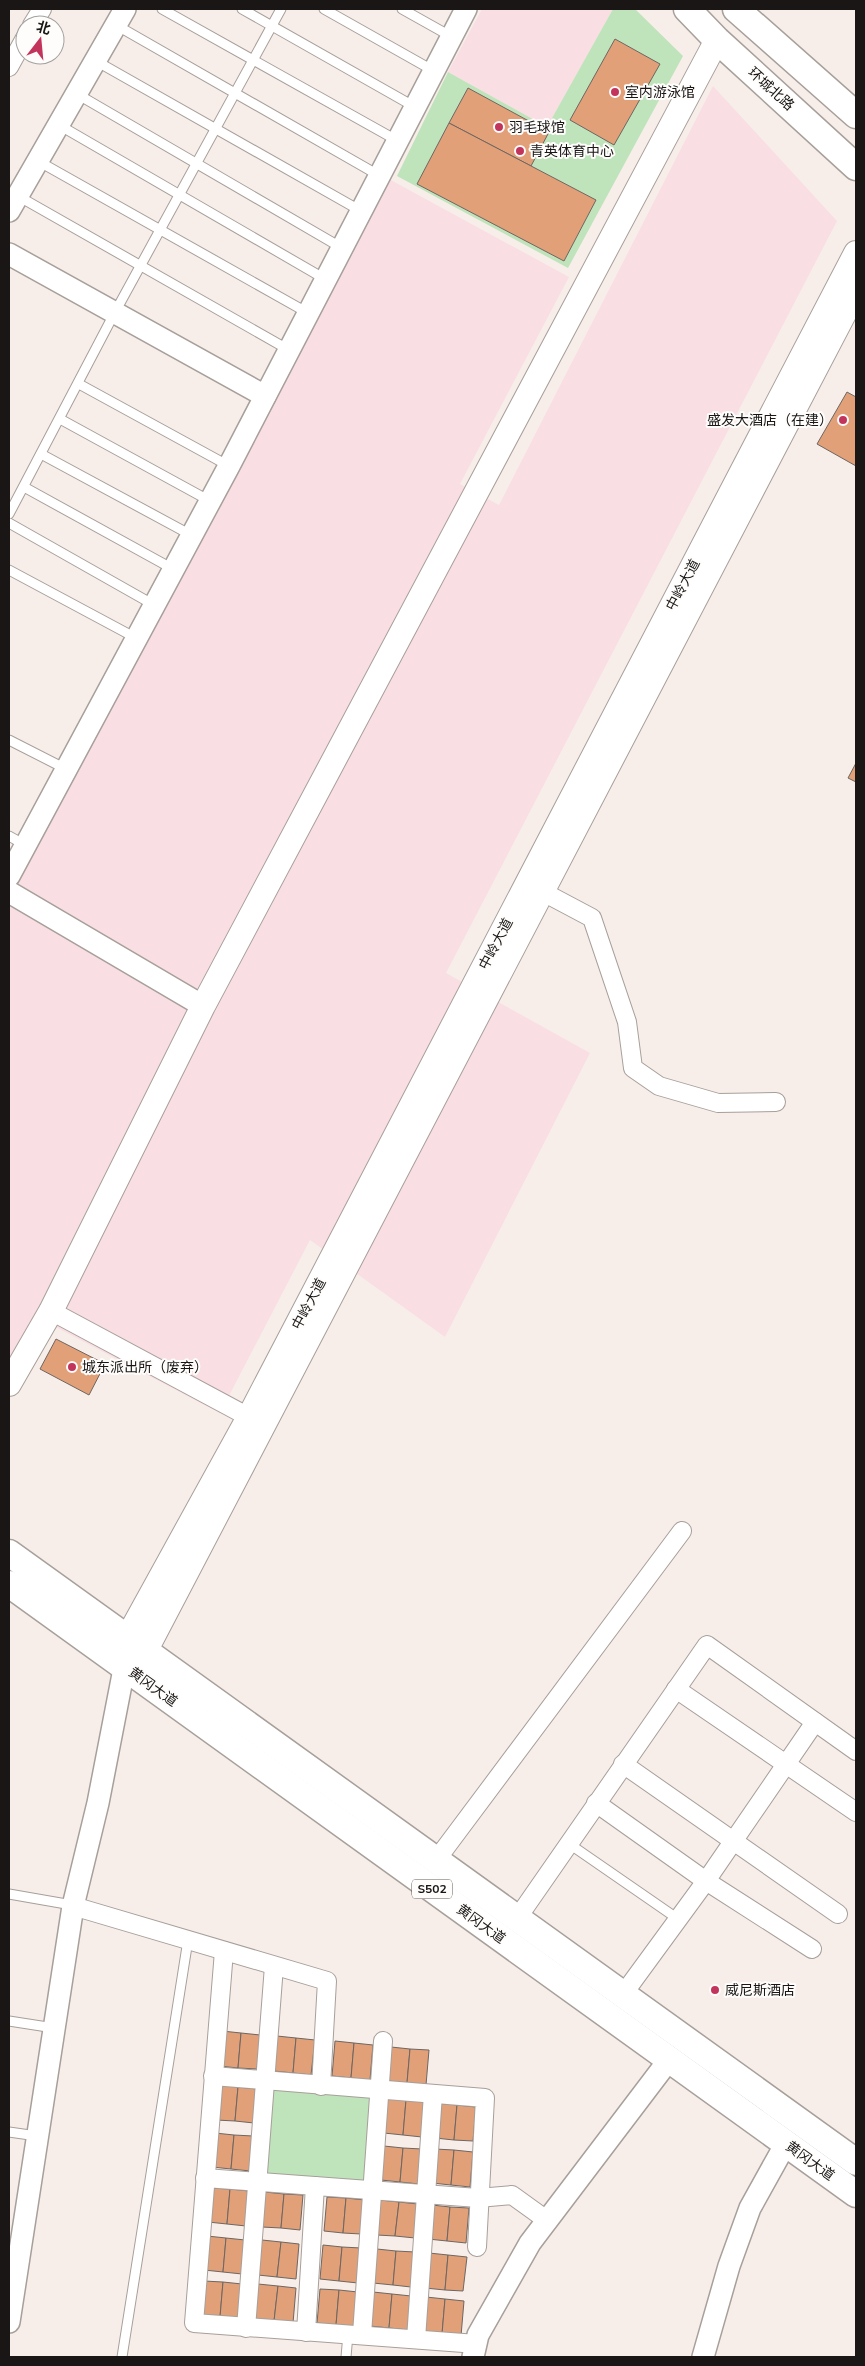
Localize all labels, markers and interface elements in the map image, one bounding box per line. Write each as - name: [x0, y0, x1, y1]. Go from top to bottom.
- north arrow: [15, 15, 65, 65]
- text: 北: [34, 17, 53, 39]
- street label: 环城北路: [744, 63, 798, 115]
- place label: 室内游泳馆: [625, 83, 695, 102]
- marker: 室内游泳馆: [609, 86, 621, 98]
- place label: 羽毛球馆: [509, 118, 565, 137]
- marker: 羽毛球馆: [493, 121, 505, 133]
- place label: 青英体育中心: [530, 142, 614, 161]
- marker: 青英体育中心: [514, 145, 526, 157]
- place label: 盛发大酒店（在建）: [707, 411, 833, 430]
- marker: 盛发大酒店（在建）: [837, 414, 849, 426]
- street label: 中岭大道: [661, 556, 705, 614]
- street label: 中岭大道: [474, 915, 518, 973]
- street label: 中岭大道: [287, 1275, 331, 1333]
- place label: 城东派出所（废弃）: [82, 1358, 208, 1377]
- marker: 城东派出所（废弃）: [66, 1361, 78, 1373]
- street label: 黄冈大道: [125, 1663, 181, 1711]
- road number: S502: [412, 1880, 452, 1898]
- street label: 黄冈大道: [453, 1900, 509, 1948]
- place label: 威尼斯酒店: [725, 1981, 795, 2000]
- marker: 威尼斯酒店: [709, 1984, 721, 1996]
- street label: 黄冈大道: [782, 2137, 838, 2185]

